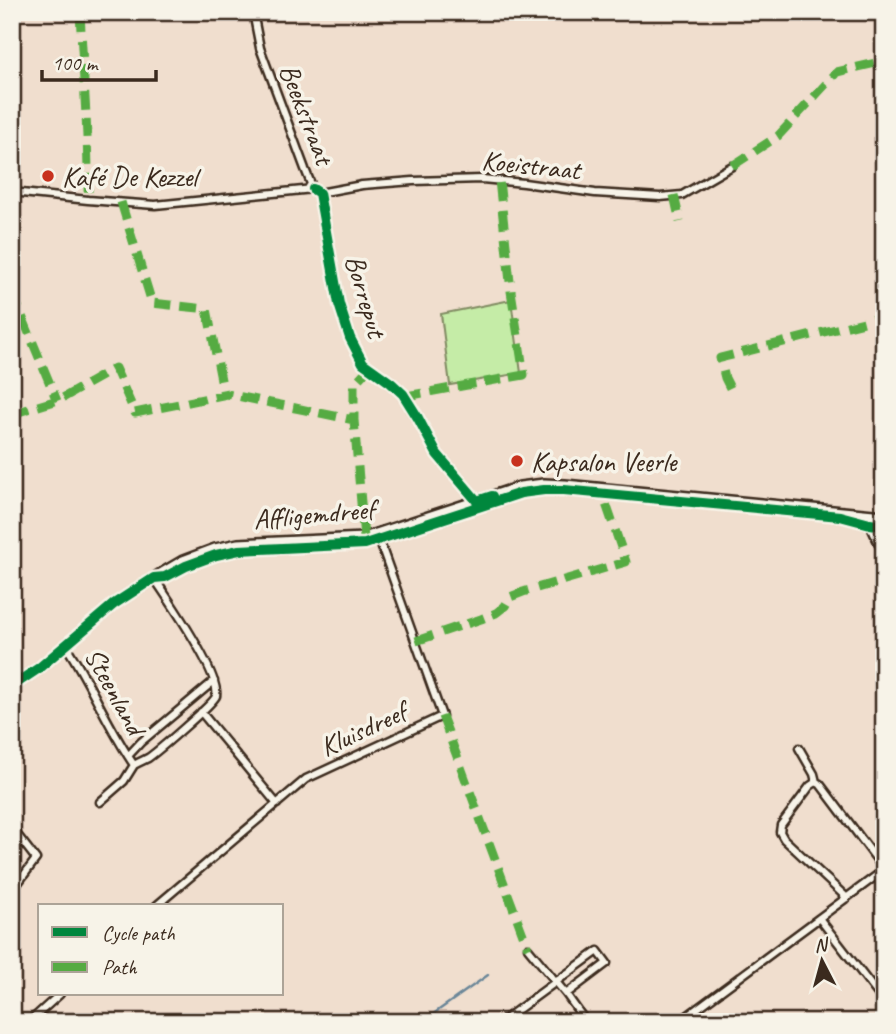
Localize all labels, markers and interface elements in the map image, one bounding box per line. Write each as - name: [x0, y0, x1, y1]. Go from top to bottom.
- scale bar: [42, 38, 156, 82]
- text: 100 m: [52, 50, 99, 76]
- street label: Beekstraat: [272, 59, 343, 172]
- street label: Koeistraat: [480, 142, 584, 188]
- place label: Kafé De Kezzel: [62, 159, 202, 194]
- marker: Kafé De Kezzel: [40, 168, 56, 184]
- street label: Borreput: [338, 251, 395, 344]
- place label: Kapsalon Veerle: [531, 444, 678, 479]
- marker: Kapsalon Veerle: [509, 453, 525, 469]
- street label: Affligemdreef: [252, 491, 382, 537]
- street label: Steenland: [77, 641, 155, 744]
- street label: Kluisdreef: [314, 691, 417, 764]
- legend: [38, 904, 284, 996]
- text: Cycle path: [102, 920, 175, 946]
- north arrow: [788, 926, 858, 996]
- text: N: [813, 932, 831, 958]
- text: Path: [102, 954, 138, 980]

